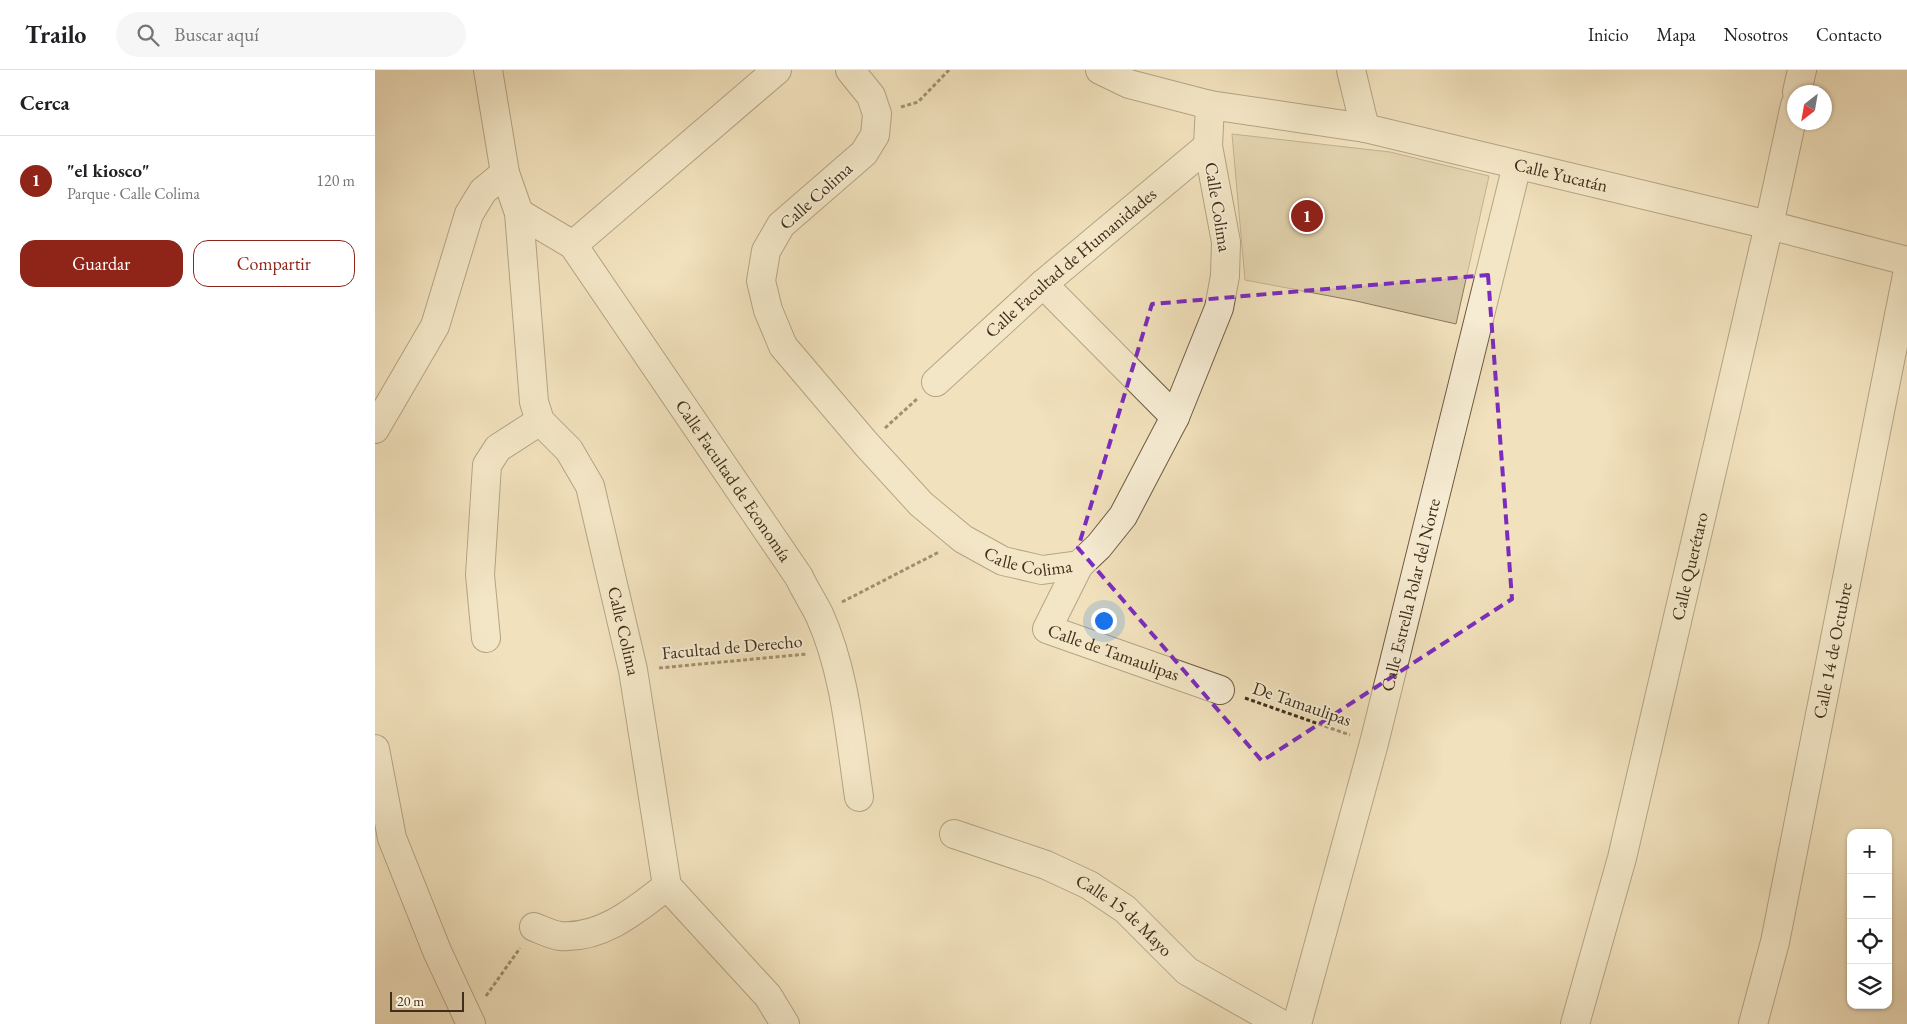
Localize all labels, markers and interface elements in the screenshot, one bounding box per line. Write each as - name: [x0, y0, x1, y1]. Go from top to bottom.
- search box: [116, 12, 466, 57]
- text: Trailo: [25, 19, 86, 50]
- icon: search: [134, 21, 162, 49]
- text: Buscar aquí: [174, 22, 259, 47]
- text: Inicio: [1588, 23, 1629, 46]
- text: Mapa: [1657, 23, 1696, 46]
- text: Nosotros: [1724, 23, 1788, 46]
- text: Contacto: [1816, 23, 1882, 46]
- north arrow: [1787, 85, 1832, 130]
- text: Cerca: [20, 89, 70, 116]
- street label: Calle Yucatán: [1512, 152, 1611, 197]
- street label: Calle Colima: [774, 156, 858, 234]
- text: "el kiosco": [67, 158, 150, 183]
- street label: Calle Colima: [1200, 160, 1237, 254]
- text: 1: [32, 170, 40, 191]
- text: 120 m: [316, 170, 355, 191]
- street label: Calle Facultad de Humanidades: [980, 182, 1161, 343]
- text: Parque · Calle Colima: [67, 183, 200, 204]
- pin: 1: [1291, 197, 1323, 235]
- button: Guardar: [20, 240, 183, 287]
- button: Compartir: [193, 240, 355, 287]
- street label: Calle Facultad de Economía: [671, 395, 798, 567]
- street label: Calle Estrella Polar del Norte: [1375, 496, 1445, 694]
- street label: Calle Querétaro: [1666, 510, 1713, 623]
- street label: Calle Colima: [980, 541, 1074, 581]
- street label: Calle 14 de Octubre: [1807, 580, 1857, 721]
- street label: Calle Colima: [603, 584, 646, 678]
- your location: [1091, 608, 1117, 634]
- street label: Calle de Tamaulipas: [1045, 618, 1183, 686]
- street label: Facultad de Derecho: [661, 629, 803, 664]
- street label: De Tamaulipas: [1250, 676, 1355, 731]
- map controls: [1847, 829, 1892, 1009]
- button: +: [1847, 829, 1892, 874]
- street label: Calle 15 de Mayo: [1073, 869, 1178, 961]
- button: −: [1847, 874, 1892, 919]
- button: locate: [1847, 919, 1892, 964]
- button: layers: [1847, 964, 1892, 1009]
- scale bar: [390, 989, 464, 1012]
- text: 20 m: [397, 992, 424, 1010]

